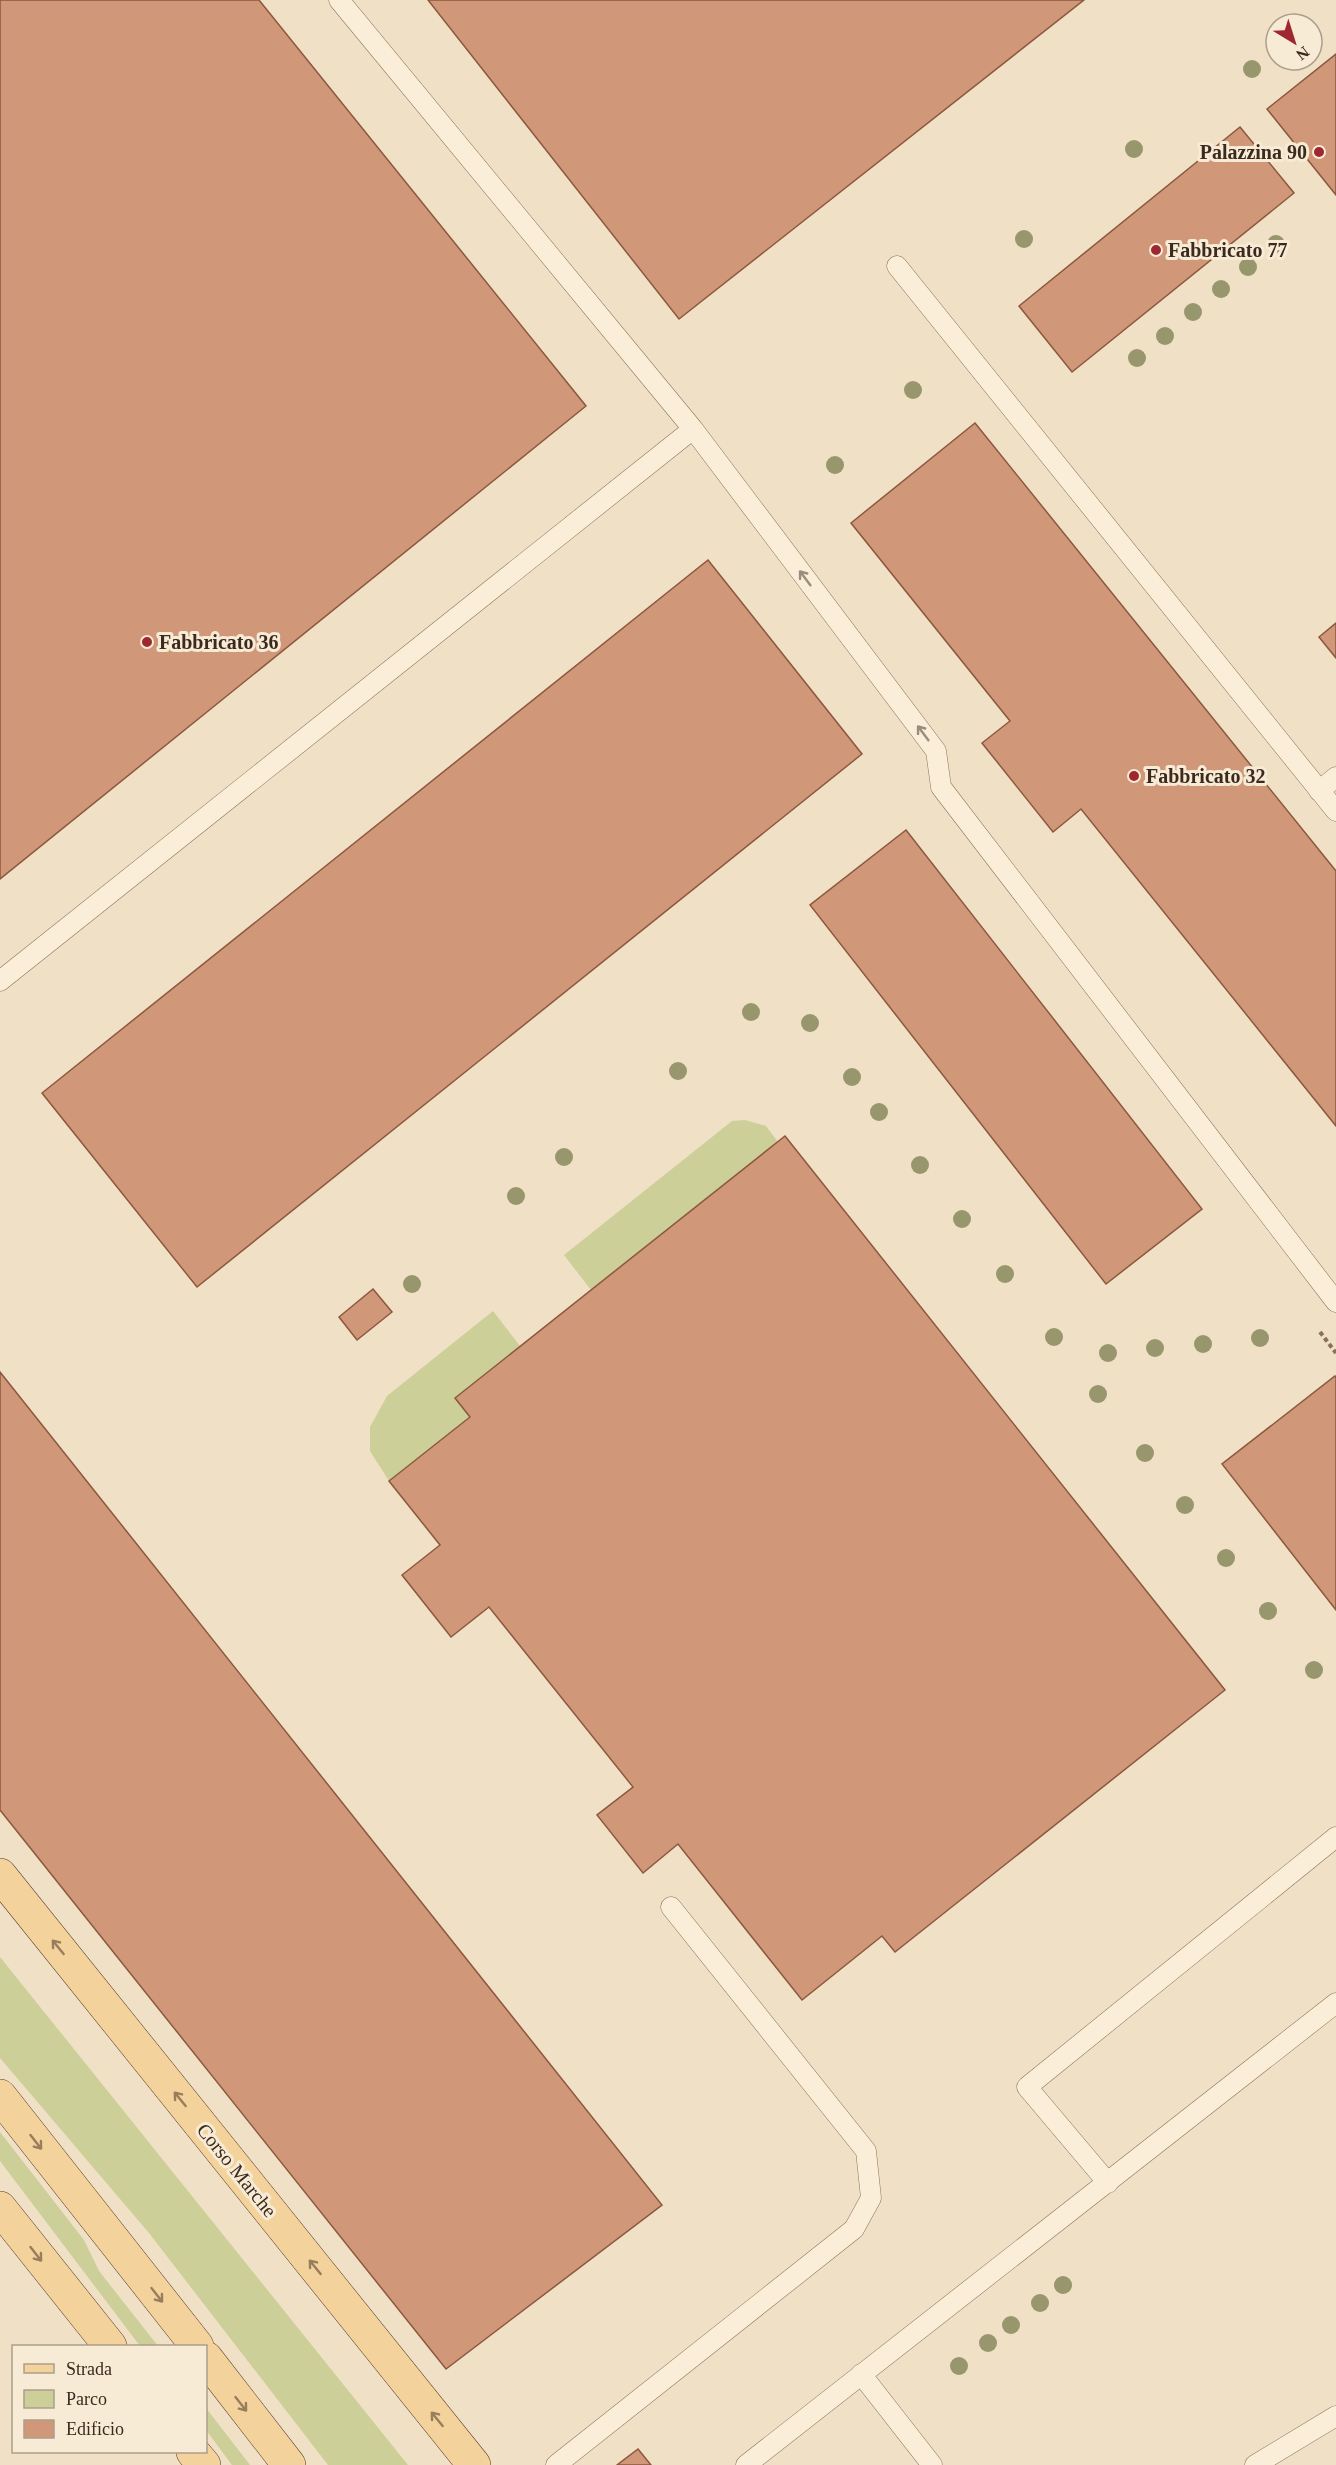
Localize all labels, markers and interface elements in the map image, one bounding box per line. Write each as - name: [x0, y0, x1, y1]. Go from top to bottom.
- north arrow: [1264, 12, 1324, 72]
- text: N: [1293, 43, 1313, 64]
- place label: Palazzina 90: [1200, 141, 1307, 163]
- marker: Palazzina 90: [1312, 145, 1326, 159]
- place label: Fabbricato 77: [1168, 239, 1287, 261]
- marker: Fabbricato 77: [1149, 243, 1163, 257]
- one-way arrow: [799, 570, 812, 586]
- place label: Fabbricato 36: [159, 631, 278, 653]
- marker: Fabbricato 36: [140, 635, 154, 649]
- one-way arrow: [916, 726, 929, 742]
- place label: Fabbricato 32: [1146, 765, 1265, 787]
- marker: Fabbricato 32: [1127, 769, 1141, 783]
- one-way arrow: [51, 1939, 64, 1955]
- one-way arrow: [173, 2091, 186, 2107]
- street label: Corso Marche: [193, 2119, 281, 2221]
- one-way arrow: [30, 2134, 43, 2150]
- one-way arrow: [30, 2245, 43, 2261]
- one-way arrow: [308, 2260, 322, 2275]
- one-way arrow: [151, 2287, 164, 2303]
- legend: [12, 2345, 207, 2453]
- text: Strada: [66, 2359, 112, 2379]
- text: Parco: [66, 2389, 107, 2409]
- one-way arrow: [235, 2395, 248, 2411]
- one-way arrow: [431, 2412, 444, 2428]
- text: Edificio: [66, 2419, 124, 2439]

